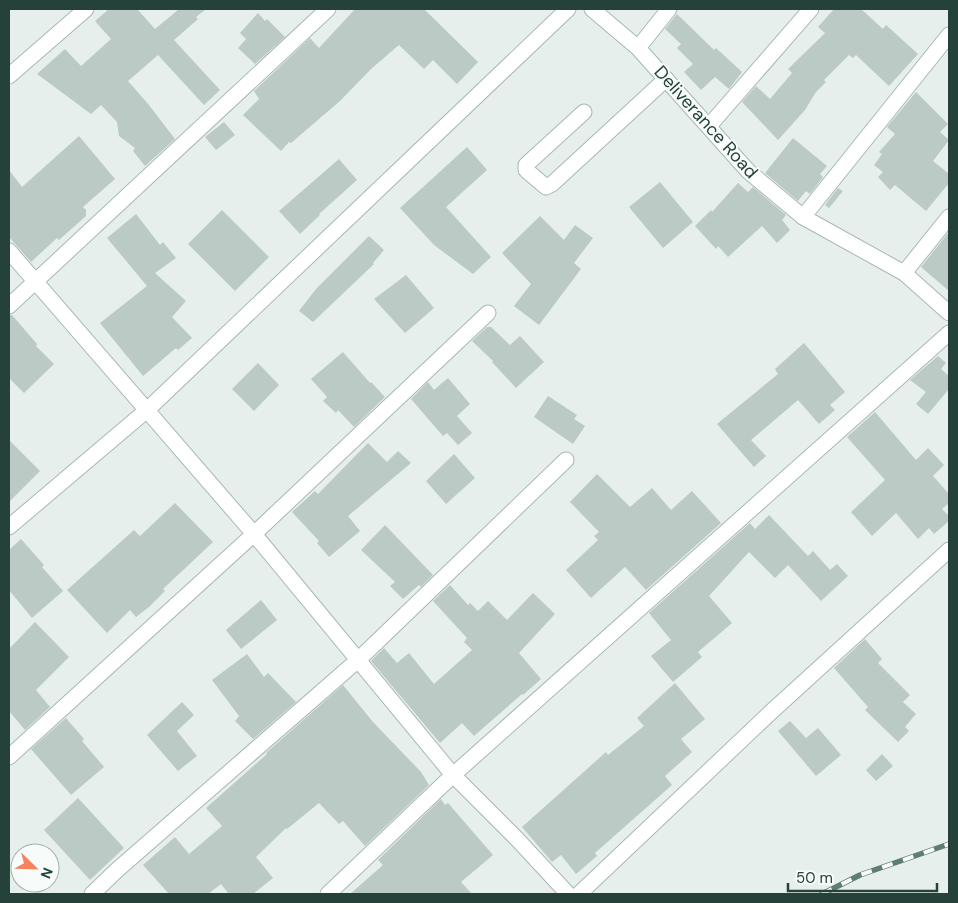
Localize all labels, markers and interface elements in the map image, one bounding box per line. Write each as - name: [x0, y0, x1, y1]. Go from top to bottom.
- street label: Deliverance Road: [649, 60, 763, 184]
- north arrow: [10, 843, 60, 893]
- scale bar: [788, 860, 937, 892]
- text: N: [37, 865, 57, 881]
- text: 50 m: [796, 868, 833, 888]

